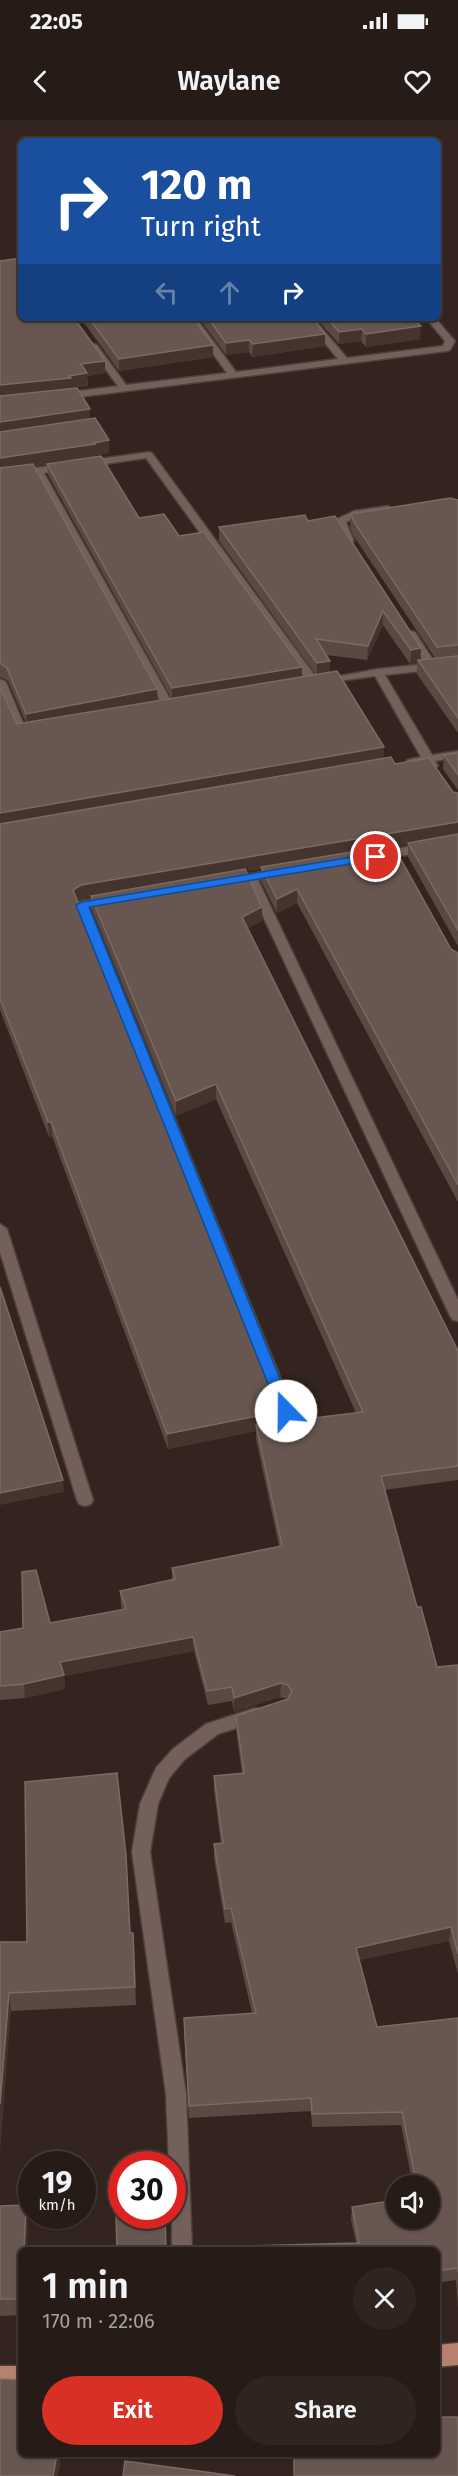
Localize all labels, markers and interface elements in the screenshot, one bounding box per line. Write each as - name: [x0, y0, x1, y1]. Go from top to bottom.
- text: 22:05: [30, 8, 83, 35]
- icon: back: [24, 65, 57, 98]
- text: Waylane: [177, 65, 281, 97]
- icon: heart: [401, 65, 434, 98]
- text: 120 m: [141, 160, 252, 210]
- icon: right: [42, 162, 120, 240]
- text: Turn right: [141, 211, 261, 243]
- icon: left: [150, 276, 183, 309]
- icon: ahead: [213, 276, 246, 309]
- icon: right: [276, 276, 309, 309]
- pin: [350, 831, 401, 882]
- icon: arrive: [359, 840, 392, 873]
- position arrow: [254, 1379, 318, 1443]
- speed limit sign: 30: [108, 2151, 186, 2229]
- text: 19: [42, 2165, 72, 2201]
- map controls: [386, 2175, 440, 2229]
- button: sound: [386, 2175, 440, 2229]
- text: km/h: [38, 2196, 76, 2214]
- text: 1 min: [42, 2264, 129, 2308]
- button: close: [353, 2267, 416, 2330]
- text: 170 m · 22:06: [42, 2309, 155, 2333]
- button: Exit: [42, 2376, 223, 2445]
- button: Share: [235, 2376, 416, 2445]

